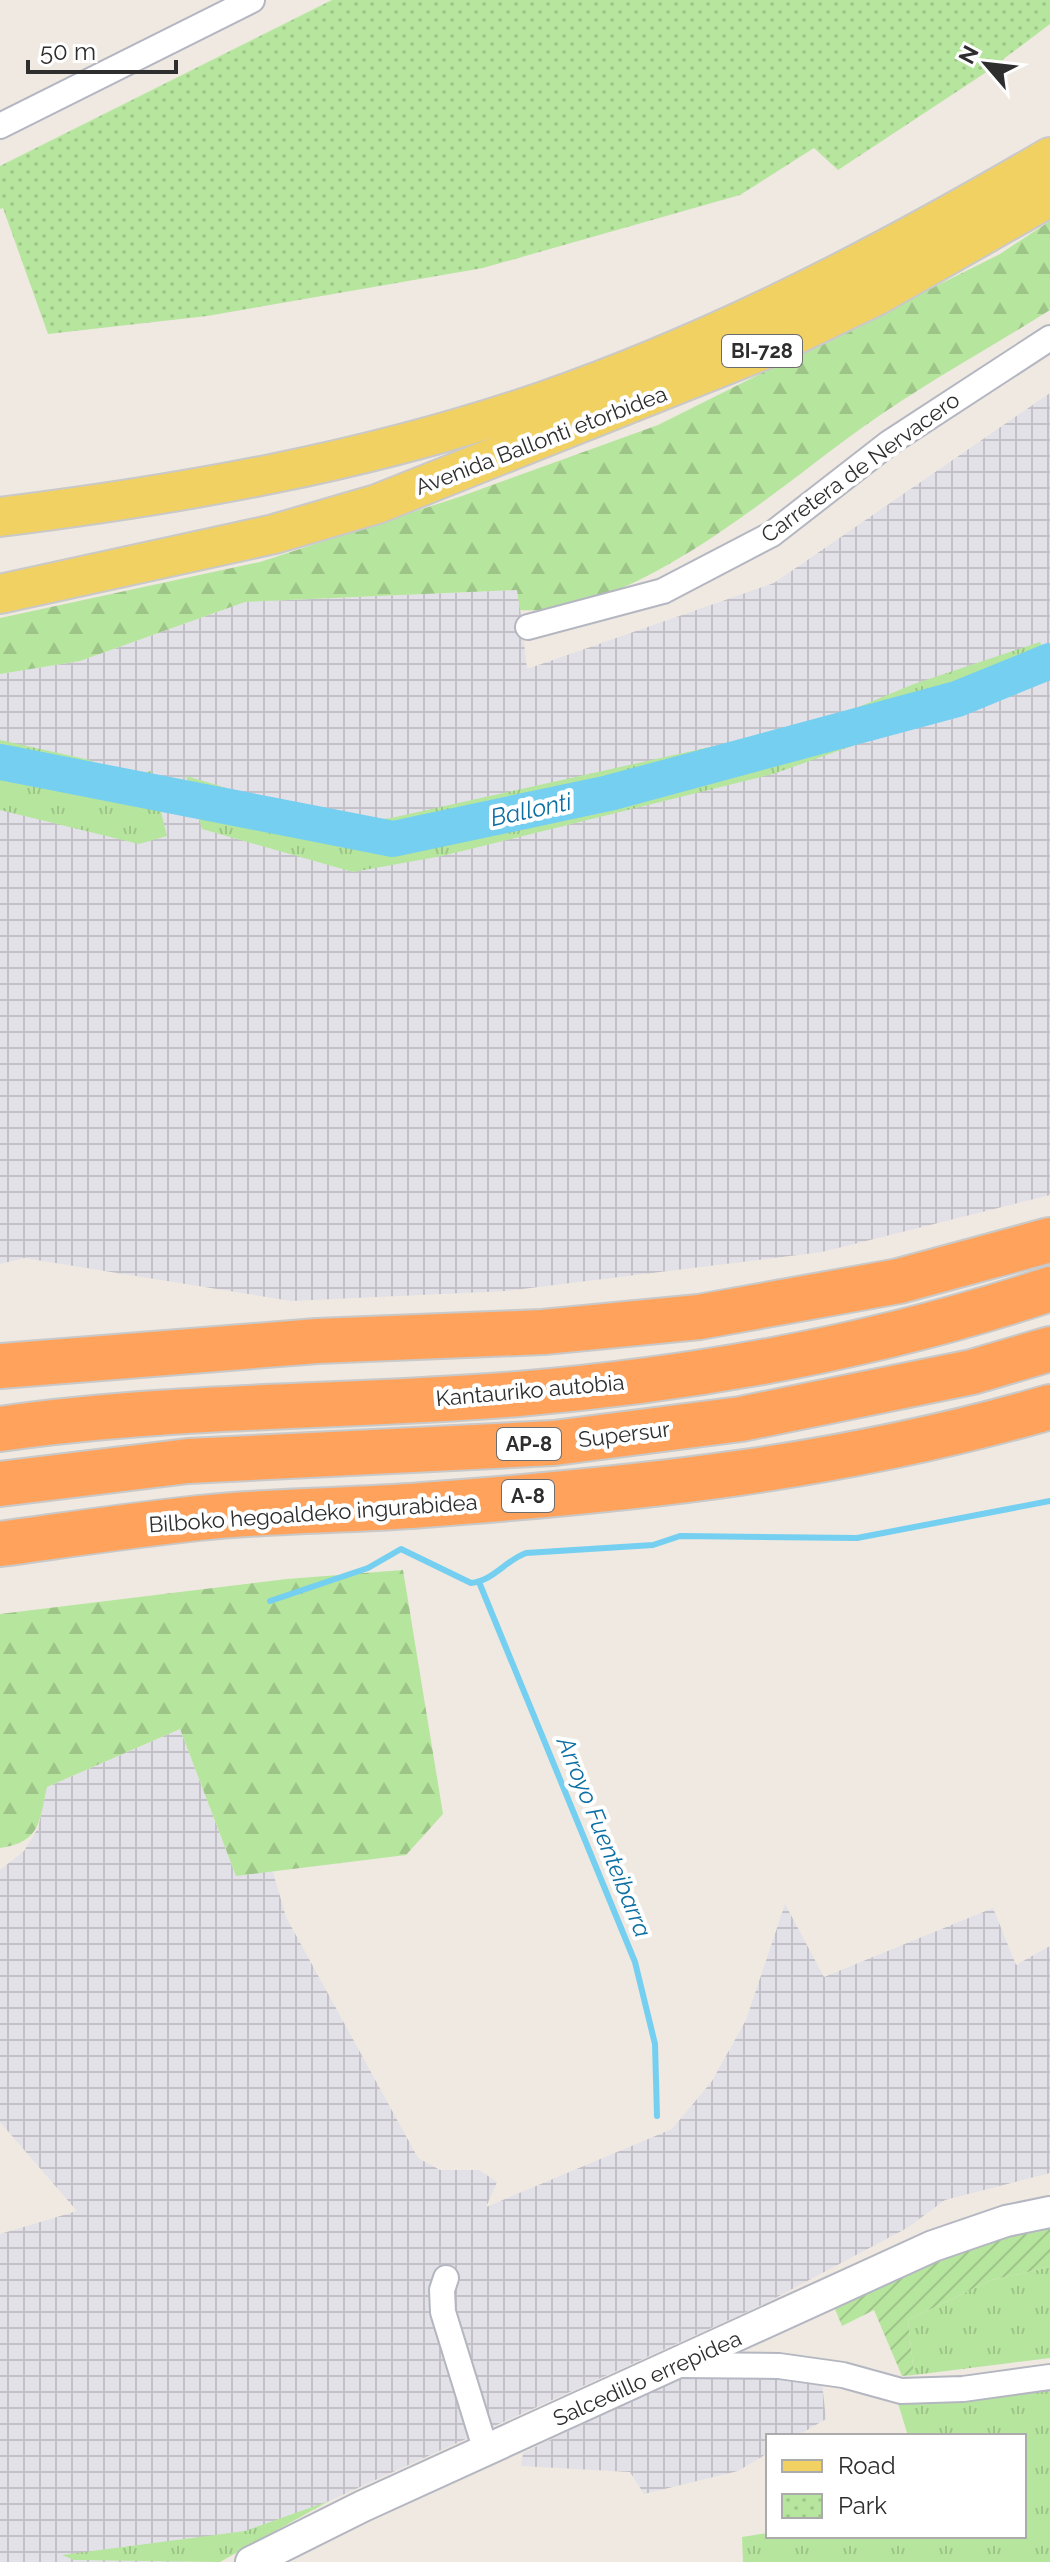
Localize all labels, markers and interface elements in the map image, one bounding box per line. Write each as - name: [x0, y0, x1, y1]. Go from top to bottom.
- scale bar: [28, 24, 176, 74]
- north arrow: [946, 24, 1026, 104]
- text: 50 m: [40, 37, 96, 66]
- text: N: [953, 41, 984, 68]
- road number: BI-728: [722, 335, 802, 367]
- street label: Avenida Ballonti etorbidea: [412, 380, 670, 500]
- street label: Carretera de Nervacero: [756, 386, 964, 548]
- water label: Ballonti: [488, 787, 575, 832]
- street label: Kantauriko autobia: [435, 1369, 625, 1411]
- street label: Supersur: [577, 1415, 672, 1453]
- road number: AP-8: [497, 1428, 561, 1460]
- road number: A-8: [502, 1480, 554, 1512]
- street label: Bilboko hegoaldeko ingurabidea: [148, 1489, 478, 1537]
- water label: Arroyo Fuenteibarra: [550, 1731, 658, 1941]
- street label: Salcedillo errepidea: [549, 2325, 745, 2431]
- legend: [766, 2434, 1026, 2538]
- text: Road: [838, 2451, 896, 2480]
- text: Park: [838, 2491, 887, 2520]

